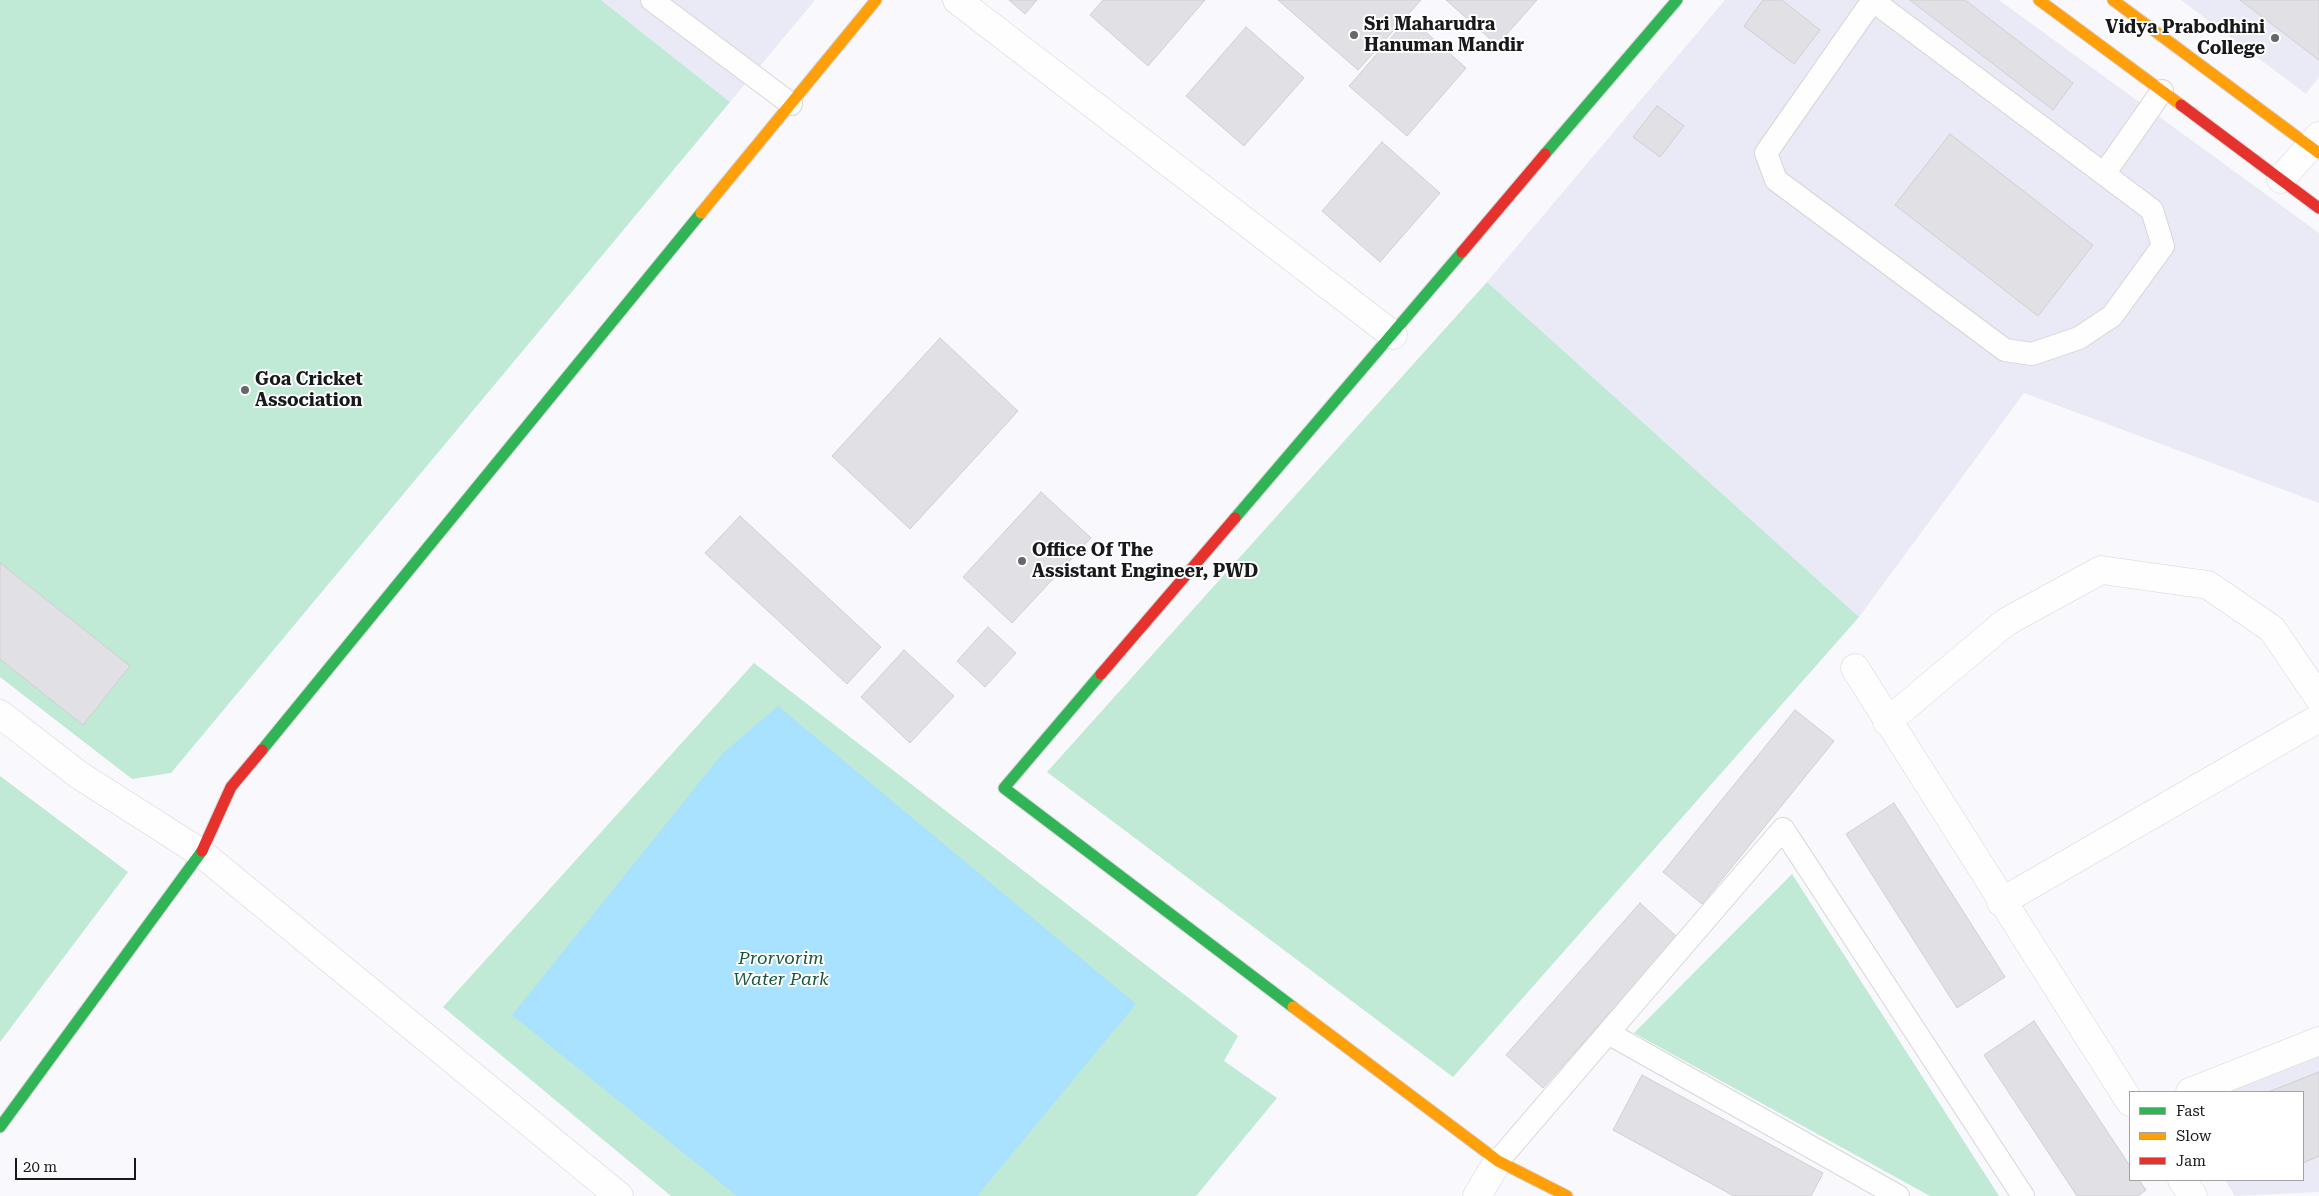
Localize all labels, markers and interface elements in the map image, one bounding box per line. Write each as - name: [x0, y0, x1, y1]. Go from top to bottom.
- place label: Sri Maharudra Hanuman Mandir: [1364, 14, 1524, 56]
- place label: Vidya Prabodhini College: [2105, 17, 2265, 59]
- marker: Sri Maharudra Hanuman Mandir: [1348, 29, 1360, 41]
- marker: Vidya Prabodhini College: [2269, 32, 2281, 44]
- place label: Goa Cricket Association: [255, 369, 363, 412]
- marker: Goa Cricket Association: [239, 384, 251, 396]
- place label: Office Of The Assistant Engineer, PWD: [1032, 540, 1258, 582]
- marker: Office Of The Assistant Engineer, PWD: [1016, 555, 1028, 567]
- park label: Prorvorim Water Park: [733, 948, 829, 991]
- legend: [2129, 1091, 2304, 1181]
- text: Fast: [2176, 1102, 2205, 1120]
- text: Slow: [2176, 1127, 2211, 1145]
- scale bar: [18, 1148, 139, 1180]
- text: Jam: [2176, 1152, 2206, 1170]
- text: 20 m: [23, 1158, 57, 1176]

